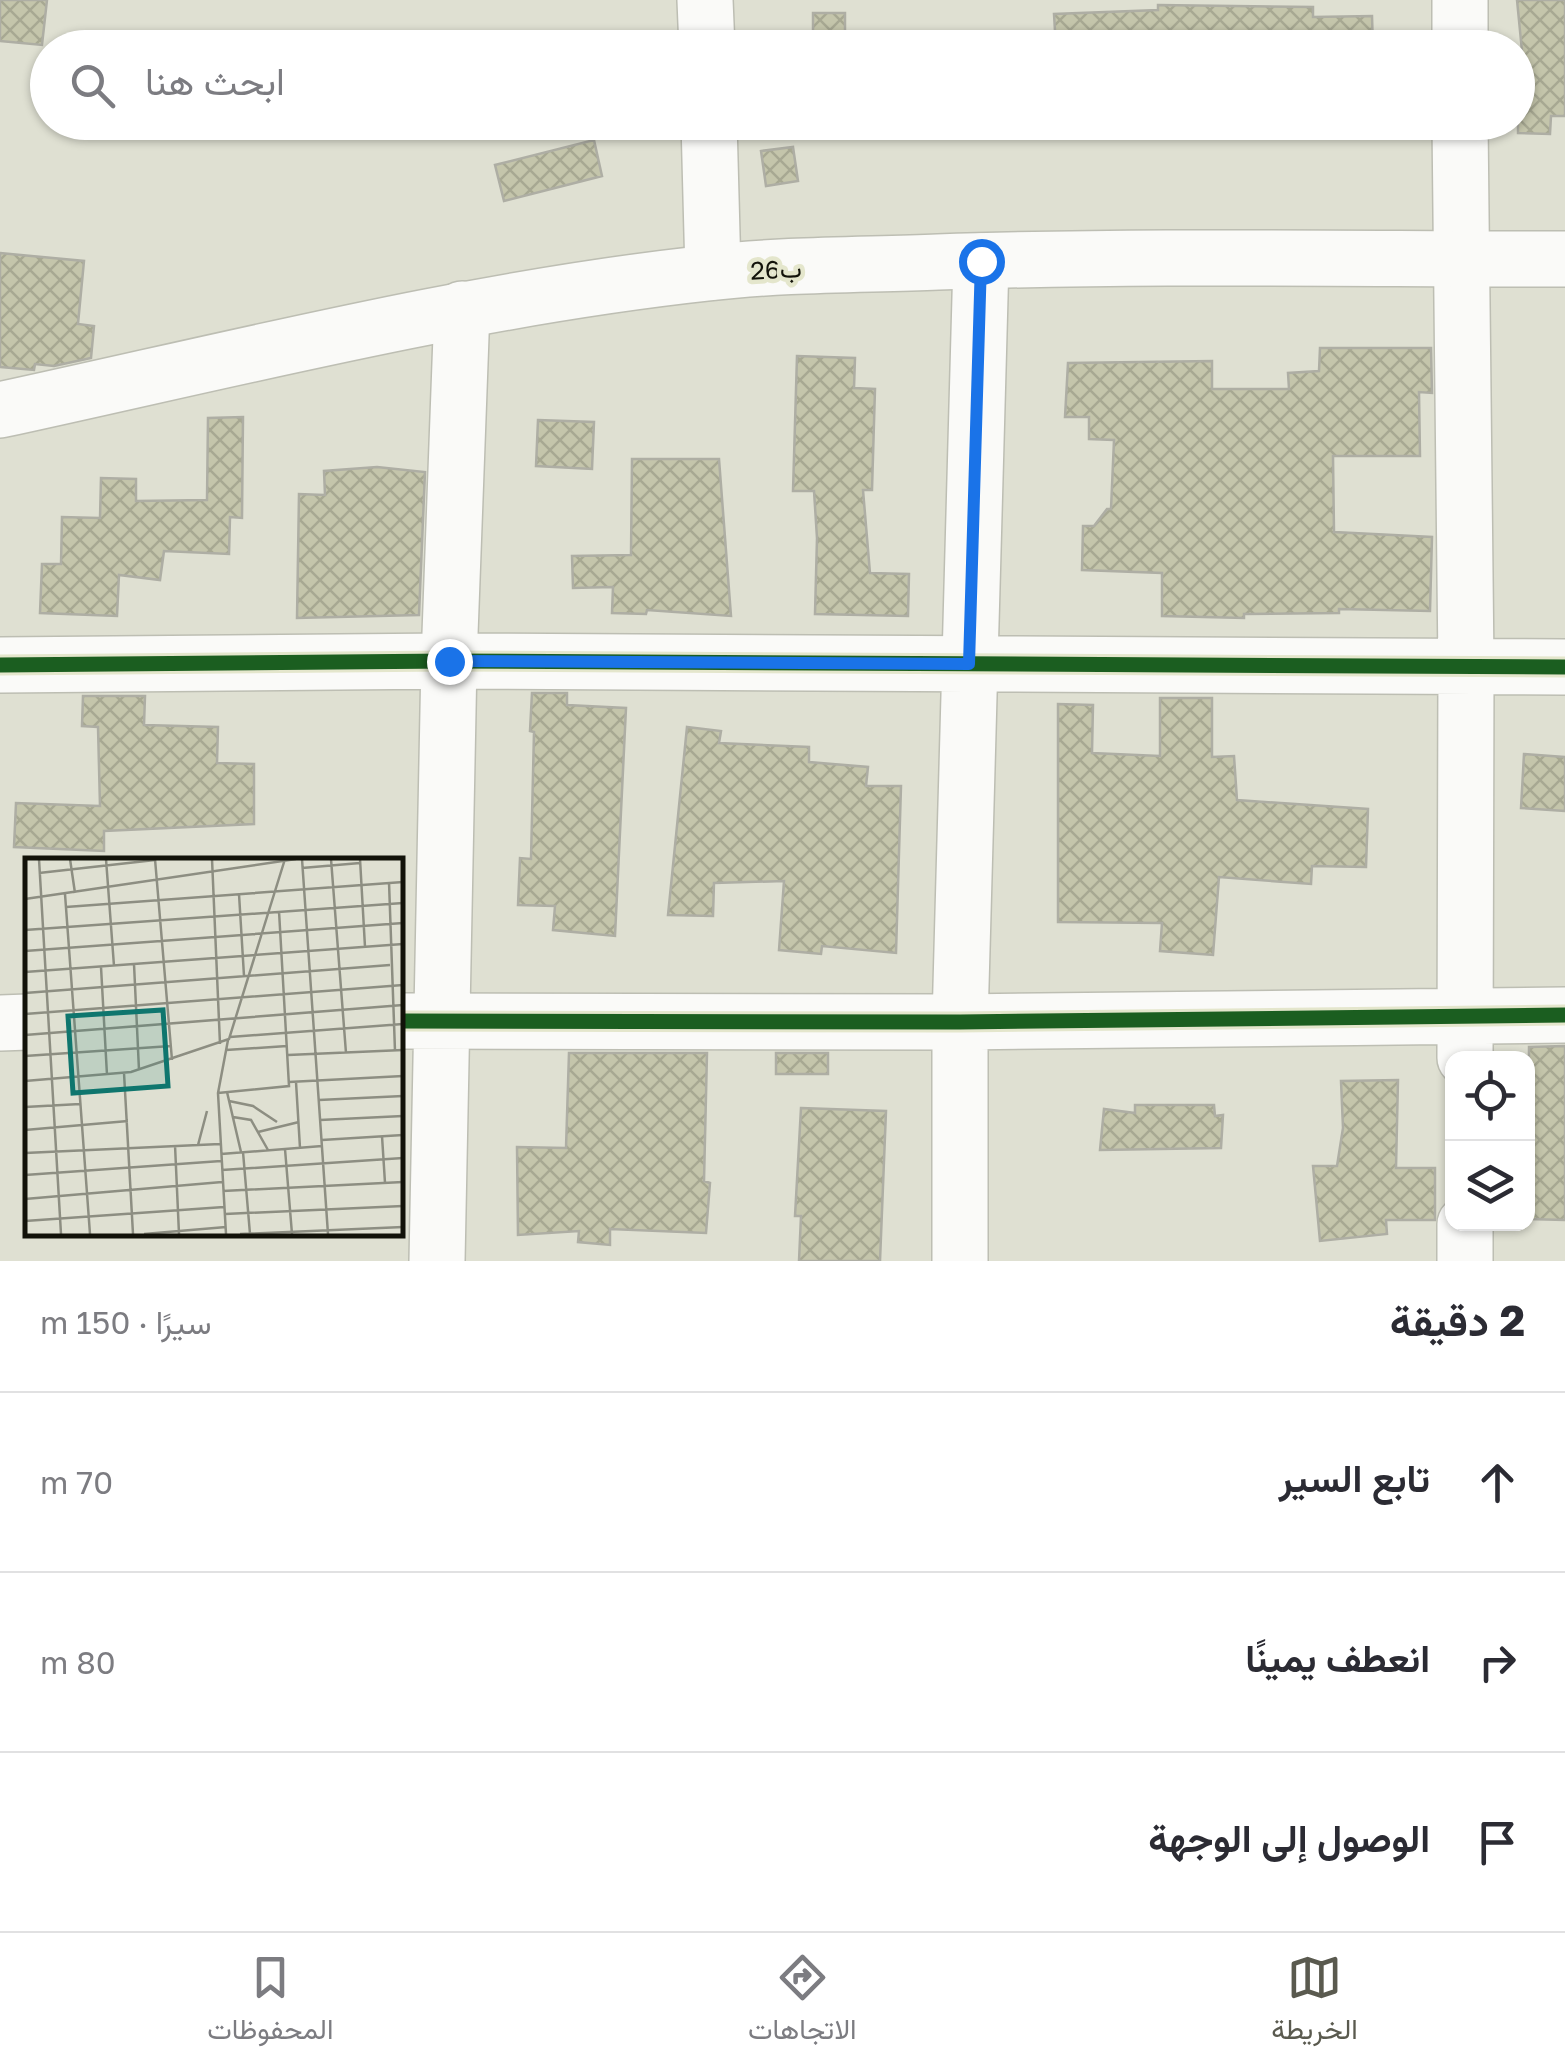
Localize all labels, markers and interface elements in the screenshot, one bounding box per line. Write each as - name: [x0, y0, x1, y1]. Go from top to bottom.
- search box: [30, 30, 1535, 140]
- icon: search: [65, 58, 120, 113]
- text: ابحث هنا: [145, 58, 285, 103]
- route start: [959, 239, 1005, 285]
- street label: 26ب: [749, 252, 803, 286]
- route end: [427, 639, 473, 685]
- inset map: [25, 858, 402, 1236]
- map controls: [1445, 1051, 1535, 1231]
- button: locate: [1445, 1051, 1535, 1141]
- button: layers: [1445, 1141, 1535, 1231]
- text: 2 دقيقة: [1390, 1295, 1525, 1345]
- text: سيرًا · 150 m: [40, 1303, 211, 1341]
- text: تابع السير: [1279, 1455, 1430, 1500]
- icon: ahead: [1470, 1455, 1525, 1510]
- text: 70 m: [40, 1463, 113, 1501]
- text: انعطف يمينًا: [1245, 1635, 1430, 1680]
- icon: right: [1470, 1635, 1525, 1690]
- text: 80 m: [40, 1643, 116, 1681]
- text: الوصول إلى الوجهة: [1148, 1815, 1430, 1860]
- icon: arrive: [1470, 1815, 1525, 1870]
- tab: المحفوظات: [207, 1950, 333, 2054]
- tab: الاتجاهات: [748, 1950, 857, 2054]
- tab: الخريطة: [1271, 1950, 1358, 2054]

